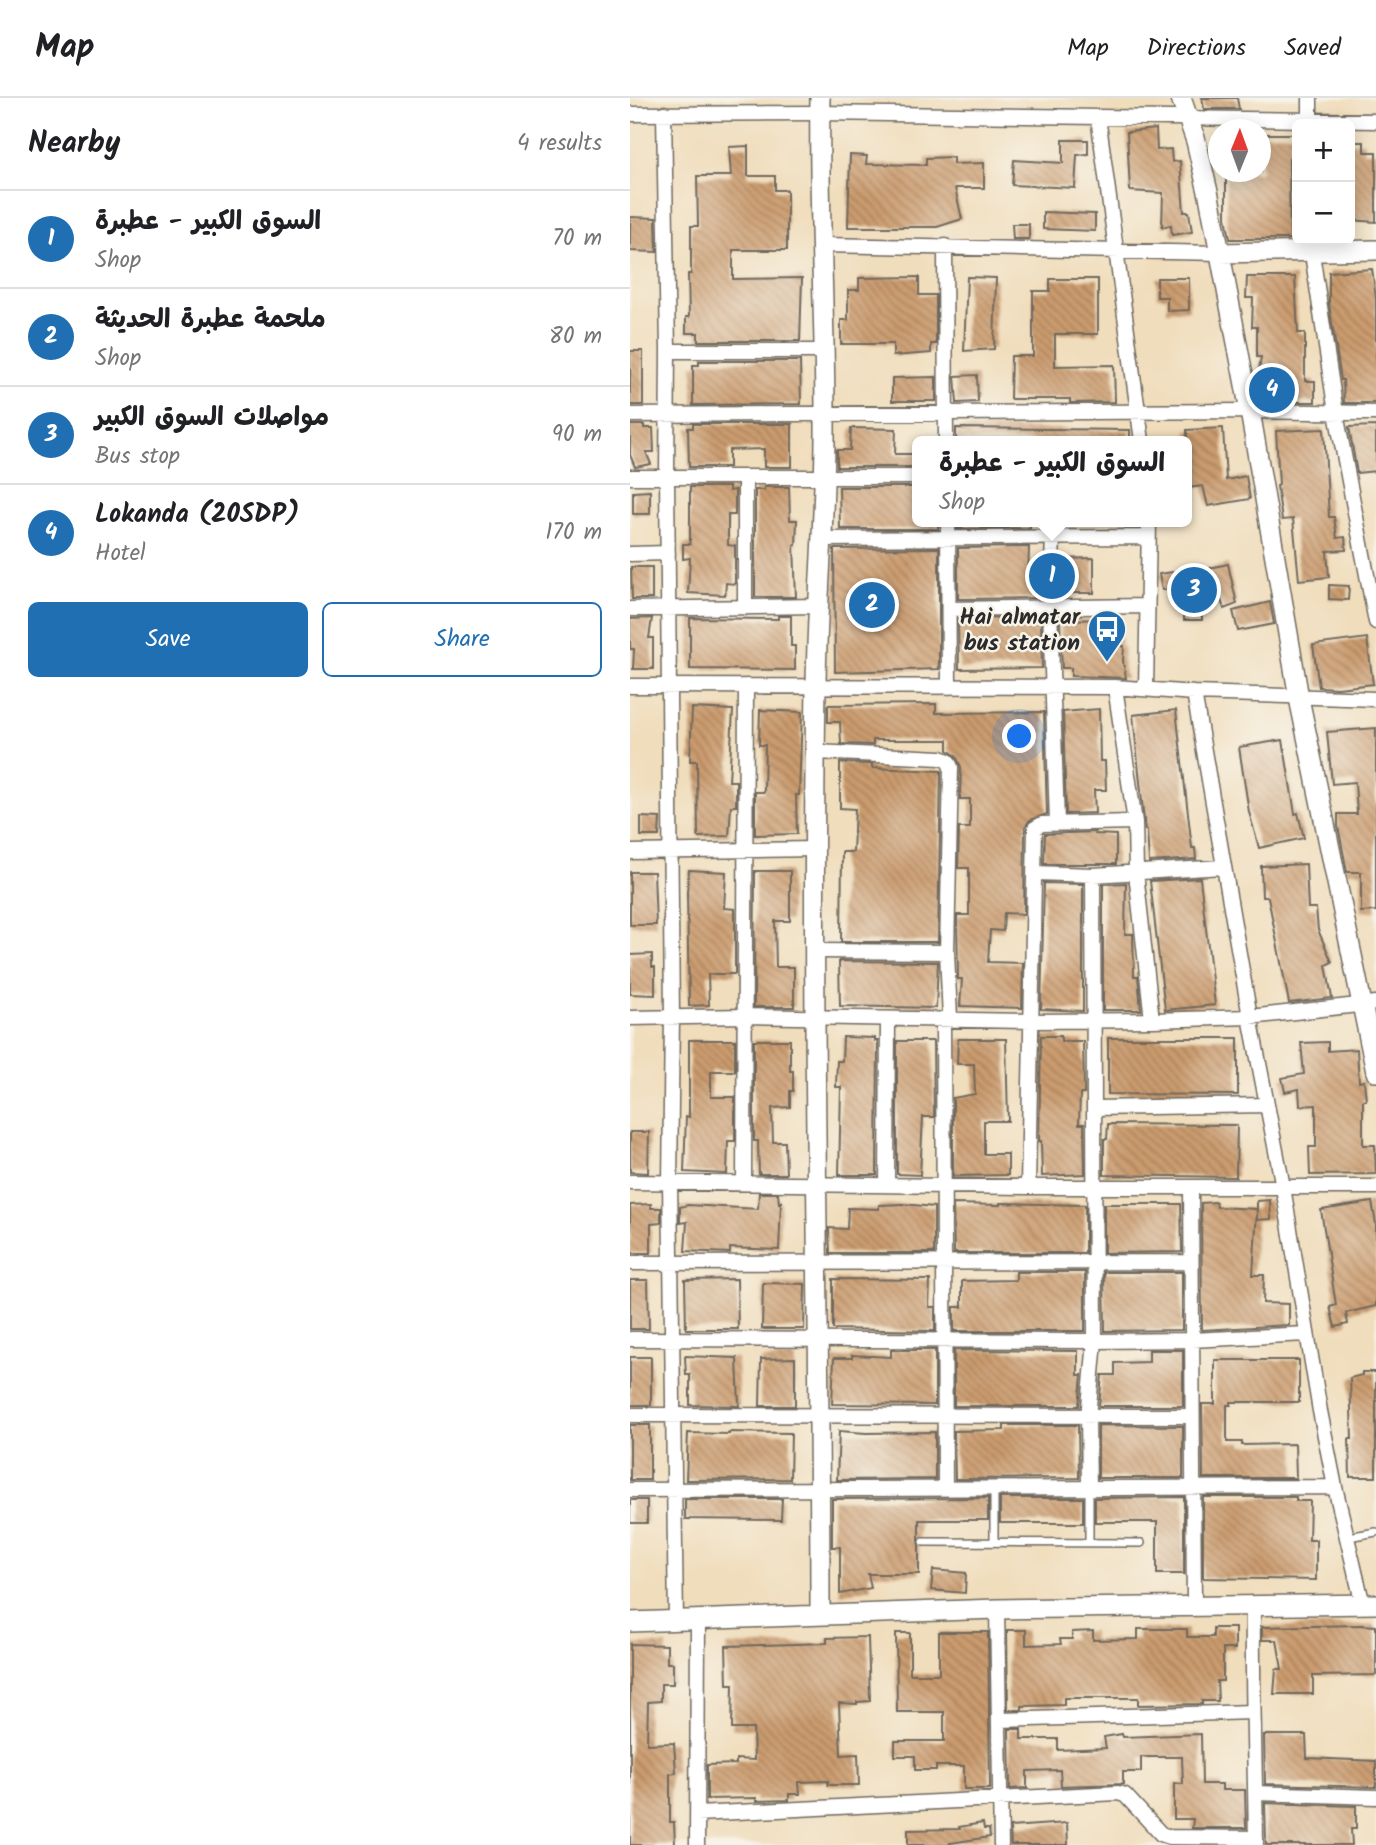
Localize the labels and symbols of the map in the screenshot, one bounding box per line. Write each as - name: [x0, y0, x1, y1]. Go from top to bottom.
- north arrow: [1208, 119, 1271, 182]
- pin: 4: [1249, 364, 1295, 416]
- pin: 1: [1029, 550, 1075, 602]
- pin: 3: [1171, 564, 1217, 616]
- pin: 2: [849, 579, 895, 631]
- place label: Hai almatar bus station: [960, 600, 1082, 662]
- bus stop icon: Hai almatar bus station: [1086, 608, 1128, 663]
- your location: [1002, 719, 1036, 753]

